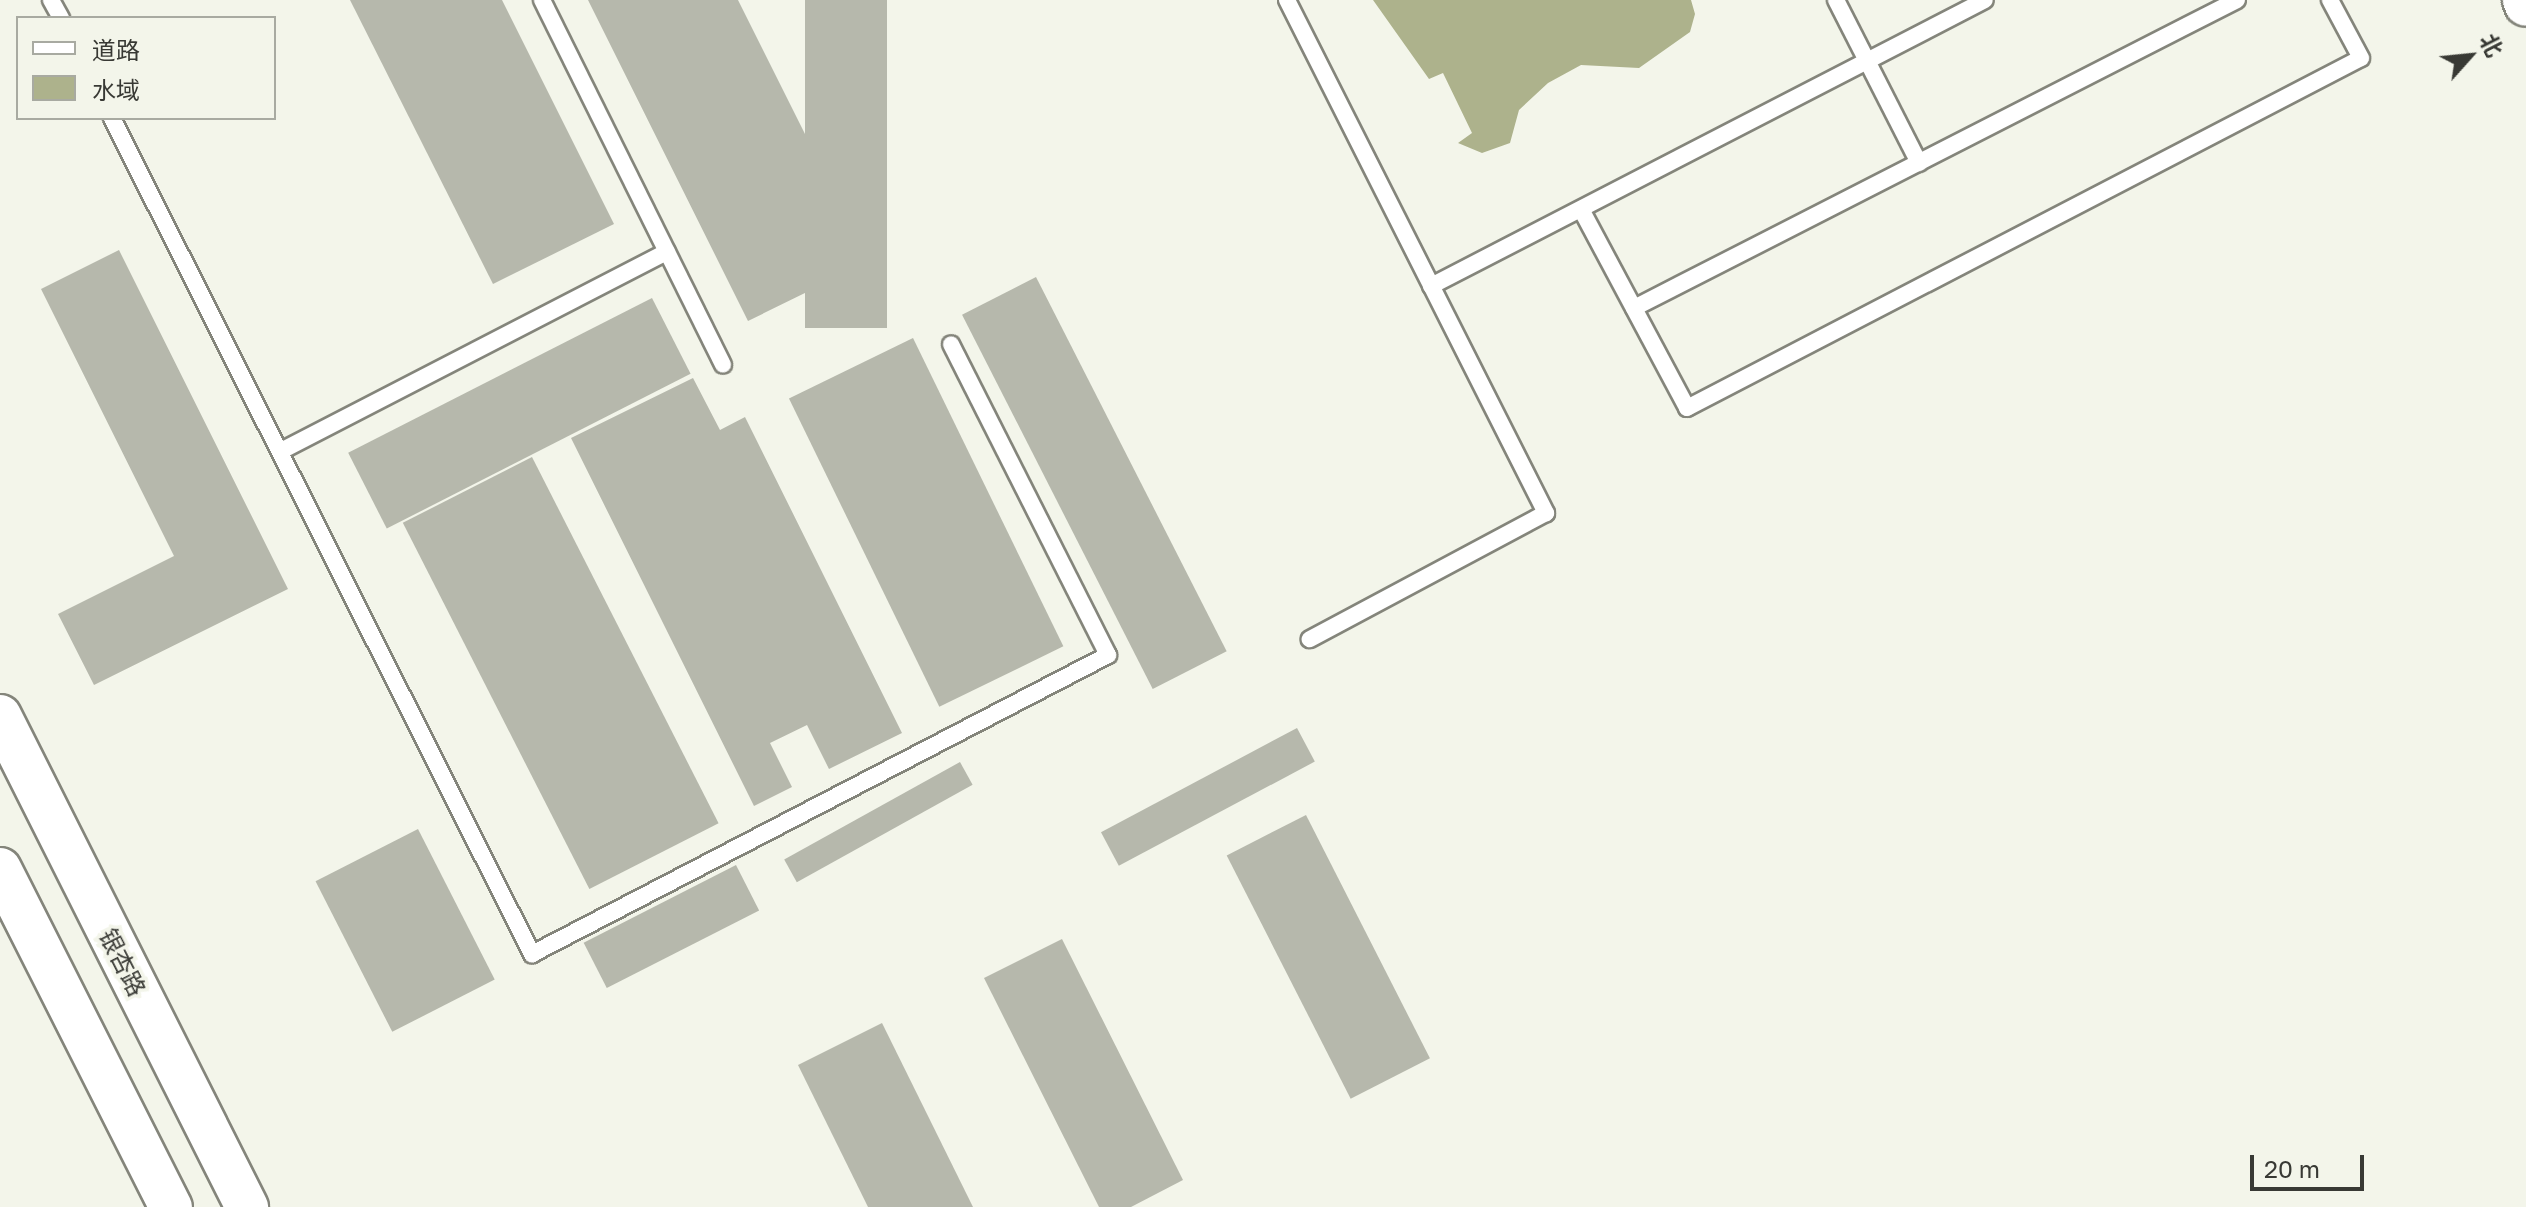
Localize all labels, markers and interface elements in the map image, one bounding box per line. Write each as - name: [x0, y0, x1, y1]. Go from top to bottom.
- legend: [16, 16, 276, 120]
- north arrow: [2430, 16, 2510, 96]
- text: 北: [2475, 29, 2509, 61]
- text: 道路: [92, 35, 140, 64]
- text: 水域: [92, 75, 140, 104]
- street label: 银杏路: [94, 923, 152, 1001]
- scale bar: [2254, 1139, 2368, 1189]
- text: 20 m: [2264, 1154, 2320, 1183]

